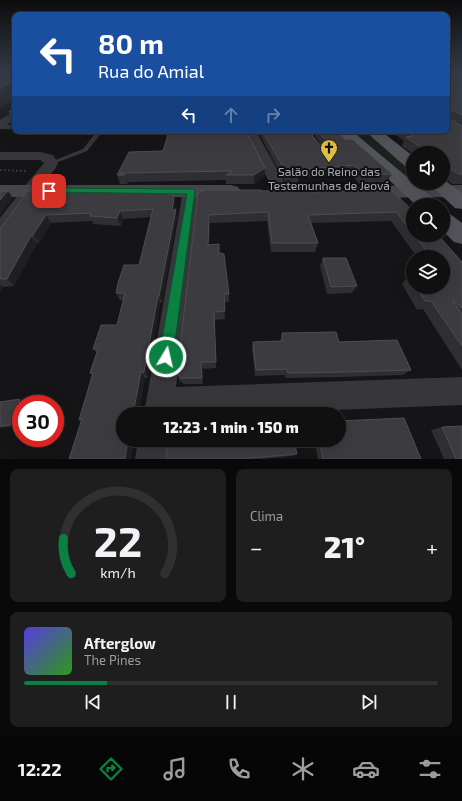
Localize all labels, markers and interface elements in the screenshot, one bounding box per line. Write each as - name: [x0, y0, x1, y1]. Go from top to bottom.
- text: 80 m: [98, 26, 164, 60]
- icon: left: [32, 28, 84, 80]
- text: Rua do Amial: [98, 60, 204, 82]
- icon: left: [178, 104, 200, 126]
- icon: ahead: [220, 104, 242, 126]
- icon: right: [262, 104, 284, 126]
- church icon: Salão do Reino das Testemunhas de Jeová: [319, 138, 339, 163]
- map controls: [406, 146, 450, 294]
- button: sound: [406, 146, 450, 190]
- place label: Salão do Reino das Testemunhas de Jeová: [268, 164, 390, 192]
- pin: [32, 174, 66, 208]
- icon: arrive: [38, 180, 60, 202]
- button: search: [406, 198, 450, 242]
- button: layers: [406, 250, 450, 294]
- position arrow: [145, 336, 187, 378]
- speed limit sign: 30: [12, 395, 64, 447]
- text: 12:23 · 1 min · 150 m: [163, 418, 299, 436]
- text: Clima: [250, 508, 283, 524]
- text: 22: [94, 514, 142, 564]
- text: 21°: [324, 528, 365, 564]
- text: −: [250, 534, 263, 560]
- text: +: [426, 534, 438, 560]
- text: km/h: [100, 563, 136, 580]
- text: Afterglow: [84, 634, 156, 652]
- text: The Pines: [84, 652, 141, 668]
- icon: previous: [82, 691, 104, 713]
- icon: pause: [220, 691, 242, 713]
- icon: next: [358, 691, 380, 713]
- icon: directions: [97, 755, 125, 783]
- icon: music: [161, 755, 189, 783]
- icon: phone: [225, 755, 253, 783]
- icon: climate: [289, 755, 317, 783]
- icon: car: [352, 755, 380, 783]
- icon: filters: [416, 755, 444, 783]
- text: 12:22: [18, 758, 62, 780]

